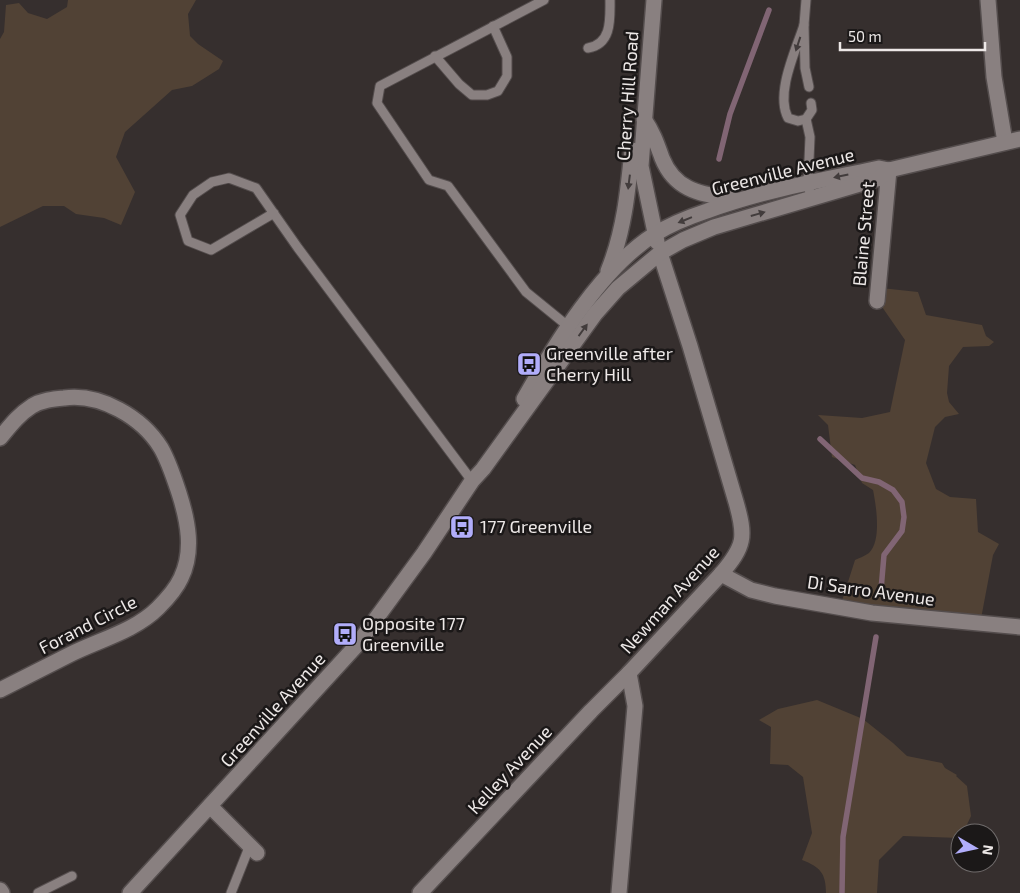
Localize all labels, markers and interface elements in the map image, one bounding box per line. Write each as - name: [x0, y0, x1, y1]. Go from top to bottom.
- scale bar: [840, 20, 985, 52]
- text: 50 m: [848, 27, 882, 45]
- street label: Cherry Hill Road: [611, 30, 643, 162]
- one-way arrow: [793, 37, 801, 52]
- street label: Greenville Avenue: [709, 143, 856, 199]
- one-way arrow: [833, 172, 848, 180]
- one-way arrow: [625, 174, 633, 190]
- street label: Blaine Street: [847, 181, 879, 287]
- one-way arrow: [750, 210, 765, 218]
- one-way arrow: [677, 216, 692, 224]
- one-way arrow: [578, 324, 588, 337]
- place label: Greenville after Cherry Hill: [546, 342, 673, 385]
- bus stop icon: Greenville after Cherry Hill: [516, 351, 542, 377]
- bus stop icon: 177 Greenville: [449, 514, 475, 540]
- place label: 177 Greenville: [480, 515, 592, 537]
- street label: Newman Avenue: [615, 541, 723, 658]
- street label: Di Sarro Avenue: [806, 570, 936, 610]
- street label: Forand Circle: [35, 590, 140, 658]
- place label: Opposite 177 Greenville: [362, 612, 465, 655]
- bus stop icon: Opposite 177 Greenville: [332, 621, 358, 647]
- street label: Greenville Avenue: [215, 648, 329, 771]
- street label: Kelley Avenue: [463, 720, 556, 818]
- north arrow: [950, 823, 1000, 873]
- text: N: [979, 844, 998, 856]

